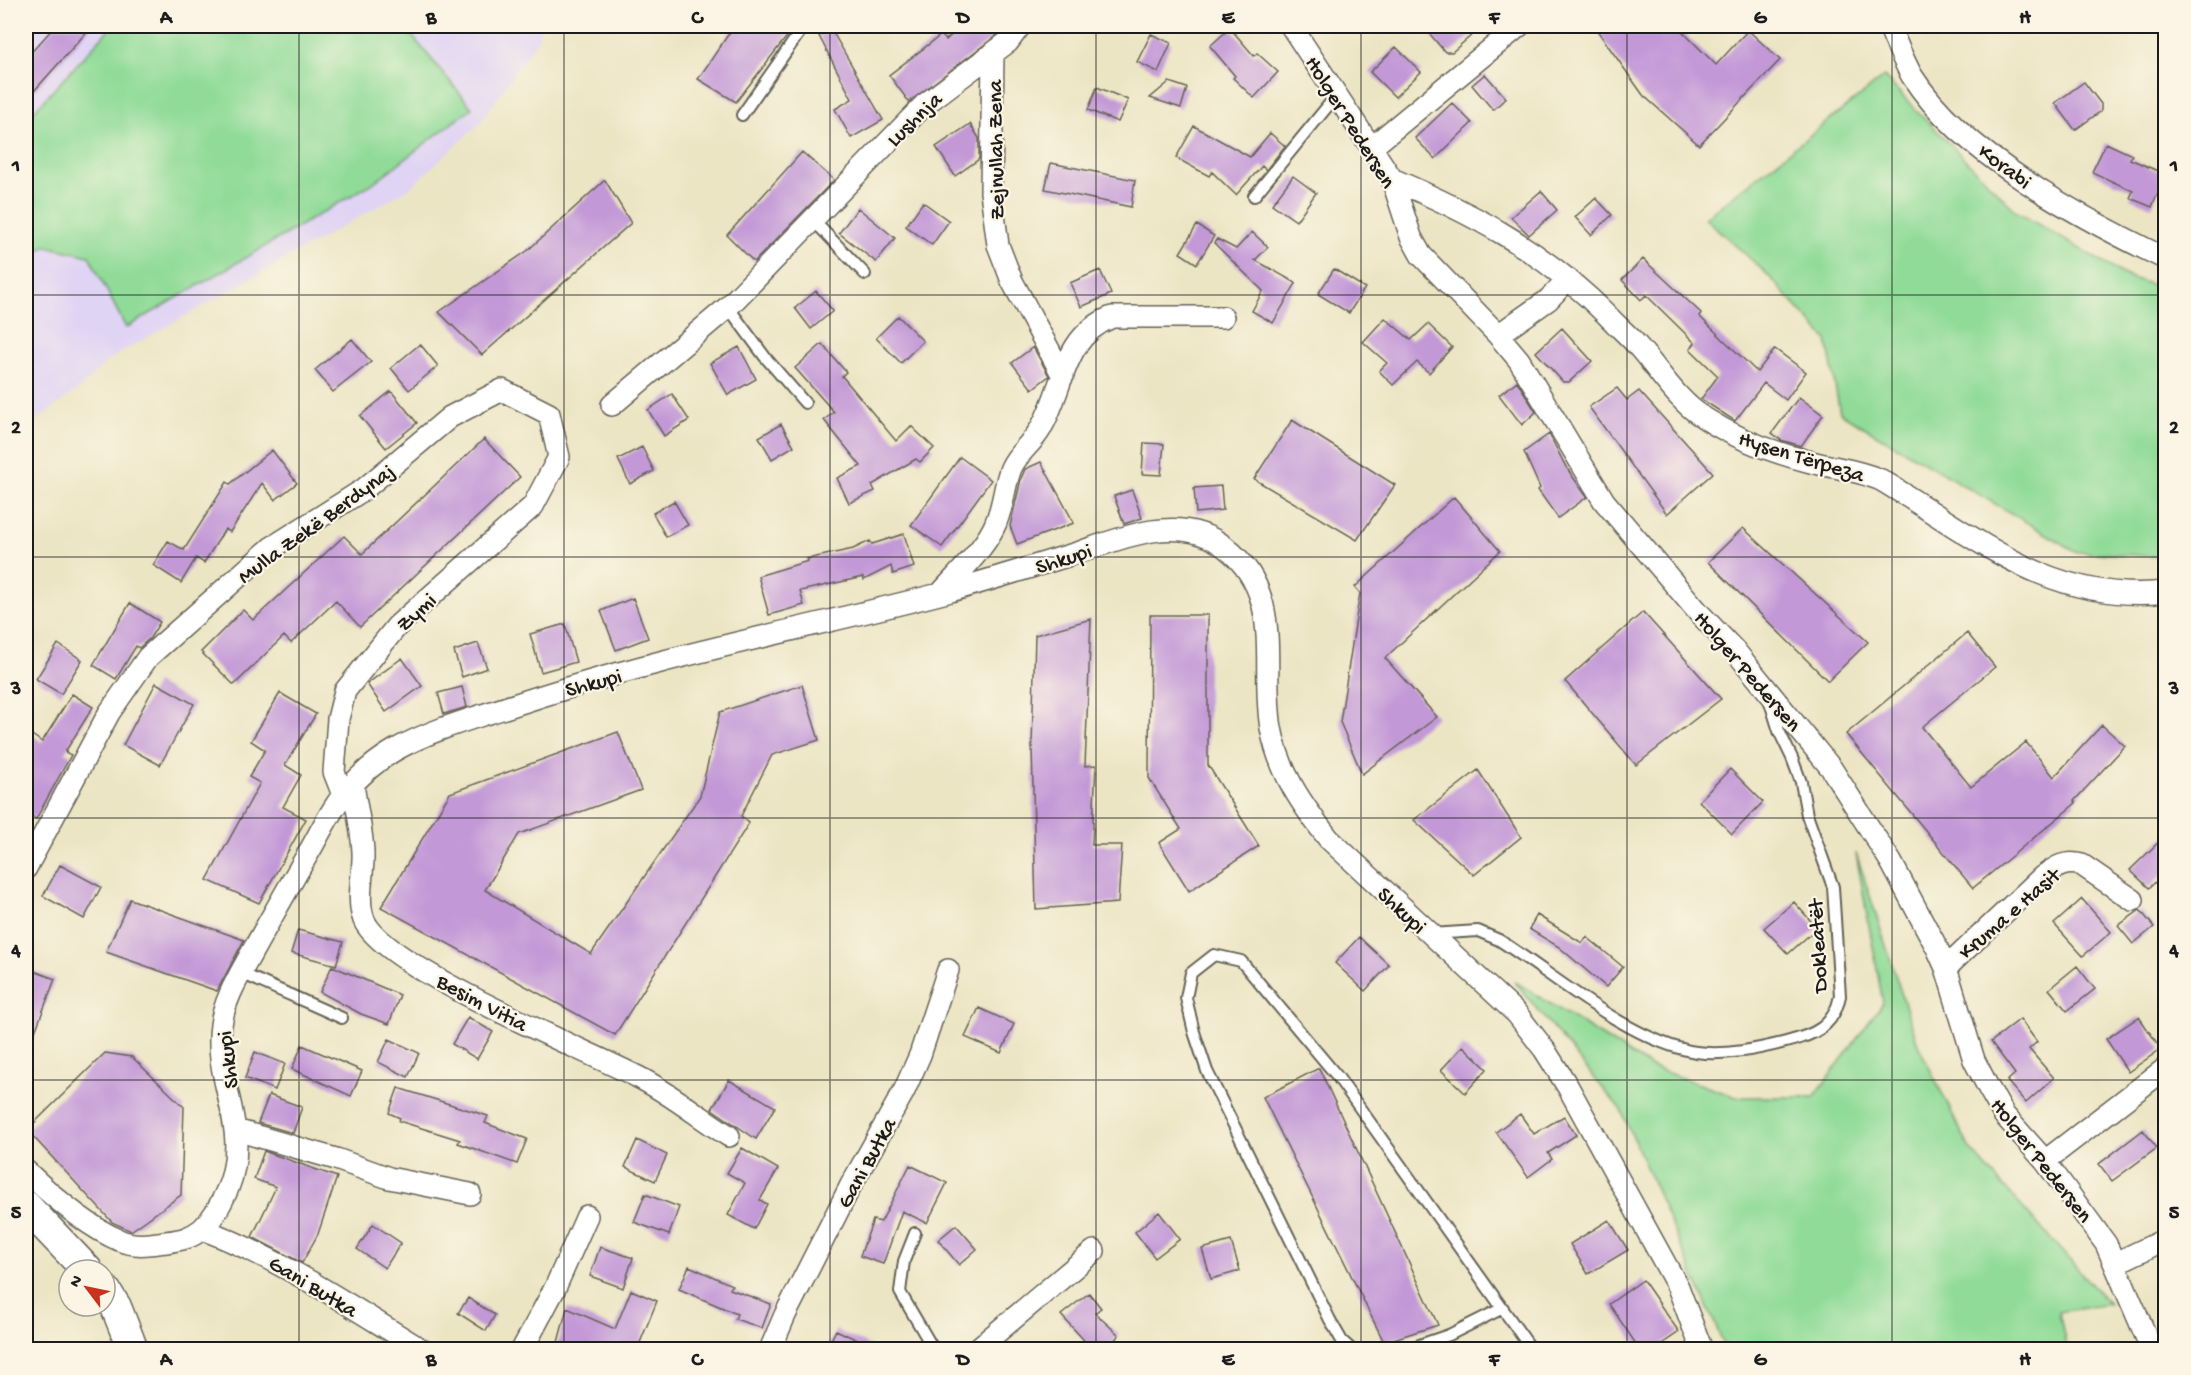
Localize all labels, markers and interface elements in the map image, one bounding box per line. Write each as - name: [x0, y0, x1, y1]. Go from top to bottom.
- text: A: [159, 8, 174, 31]
- text: B: [425, 8, 437, 31]
- text: C: [691, 8, 705, 31]
- text: D: [954, 8, 970, 31]
- text: E: [1222, 8, 1236, 31]
- text: F: [1488, 8, 1501, 31]
- text: G: [1754, 8, 1768, 31]
- text: H: [2019, 8, 2031, 31]
- street label: Holger Pedersen: [1298, 52, 1400, 195]
- street label: Zejnullah Zena: [984, 79, 1012, 220]
- street label: Lushnja: [883, 88, 950, 154]
- street label: Korabi: [1972, 140, 2035, 197]
- text: 1: [11, 156, 20, 179]
- text: 1: [2169, 156, 2178, 179]
- text: 2: [11, 418, 21, 441]
- text: 2: [2169, 418, 2179, 441]
- street label: Hysen Tërpeza: [1735, 427, 1868, 491]
- street label: Mulla Zekë Berdynaj: [234, 460, 401, 591]
- street label: Shkupi: [1033, 540, 1096, 582]
- street label: Zymi: [392, 589, 443, 639]
- street label: Holger Pedersen: [1687, 607, 1806, 739]
- street label: Shkupi: [563, 665, 625, 705]
- text: 3: [10, 679, 21, 702]
- text: 3: [2168, 679, 2179, 702]
- street label: Kruma e Hasit: [1954, 862, 2068, 966]
- street label: Shkupi: [1370, 883, 1430, 941]
- street label: Dokleatët: [1804, 897, 1836, 995]
- text: 4: [10, 941, 21, 964]
- text: 4: [2168, 941, 2179, 964]
- street label: Besim Vitia: [430, 969, 532, 1040]
- street label: Shkupi: [214, 1029, 246, 1090]
- street label: Holger Pedersen: [1983, 1094, 2097, 1229]
- street label: Gani Butka: [833, 1114, 904, 1214]
- text: 5: [11, 1203, 22, 1226]
- text: 5: [2169, 1203, 2180, 1226]
- street label: Gani Butka: [263, 1252, 362, 1325]
- north arrow: [57, 1258, 117, 1318]
- text: N: [66, 1272, 88, 1291]
- text: A: [159, 1350, 174, 1373]
- text: B: [425, 1350, 437, 1373]
- text: C: [691, 1350, 705, 1373]
- text: D: [954, 1350, 970, 1373]
- text: E: [1222, 1350, 1236, 1373]
- text: F: [1488, 1350, 1501, 1373]
- text: G: [1754, 1350, 1768, 1373]
- text: H: [2019, 1350, 2031, 1373]

